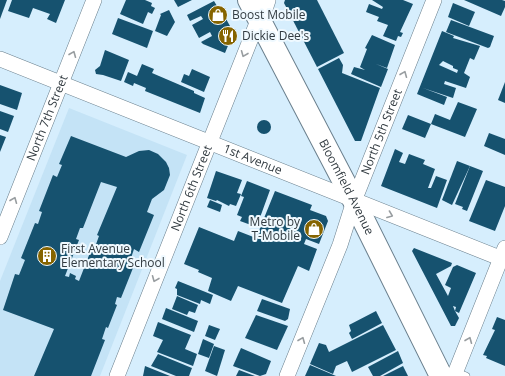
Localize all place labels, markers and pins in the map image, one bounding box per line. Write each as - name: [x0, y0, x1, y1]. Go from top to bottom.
- shop icon: Boost Mobile: [207, 4, 229, 26]
- place label: Boost Mobile: [232, 6, 306, 23]
- restaurant icon: Dickie Dee's: [217, 25, 239, 47]
- place label: Dickie Dee's: [242, 27, 309, 44]
- place label: Metro by T-Mobile: [250, 213, 301, 244]
- shop icon: Metro by T-Mobile: [303, 218, 325, 240]
- place label: First Avenue Elementary School: [61, 240, 165, 271]
- building icon: First Avenue Elementary School: [36, 245, 58, 267]

